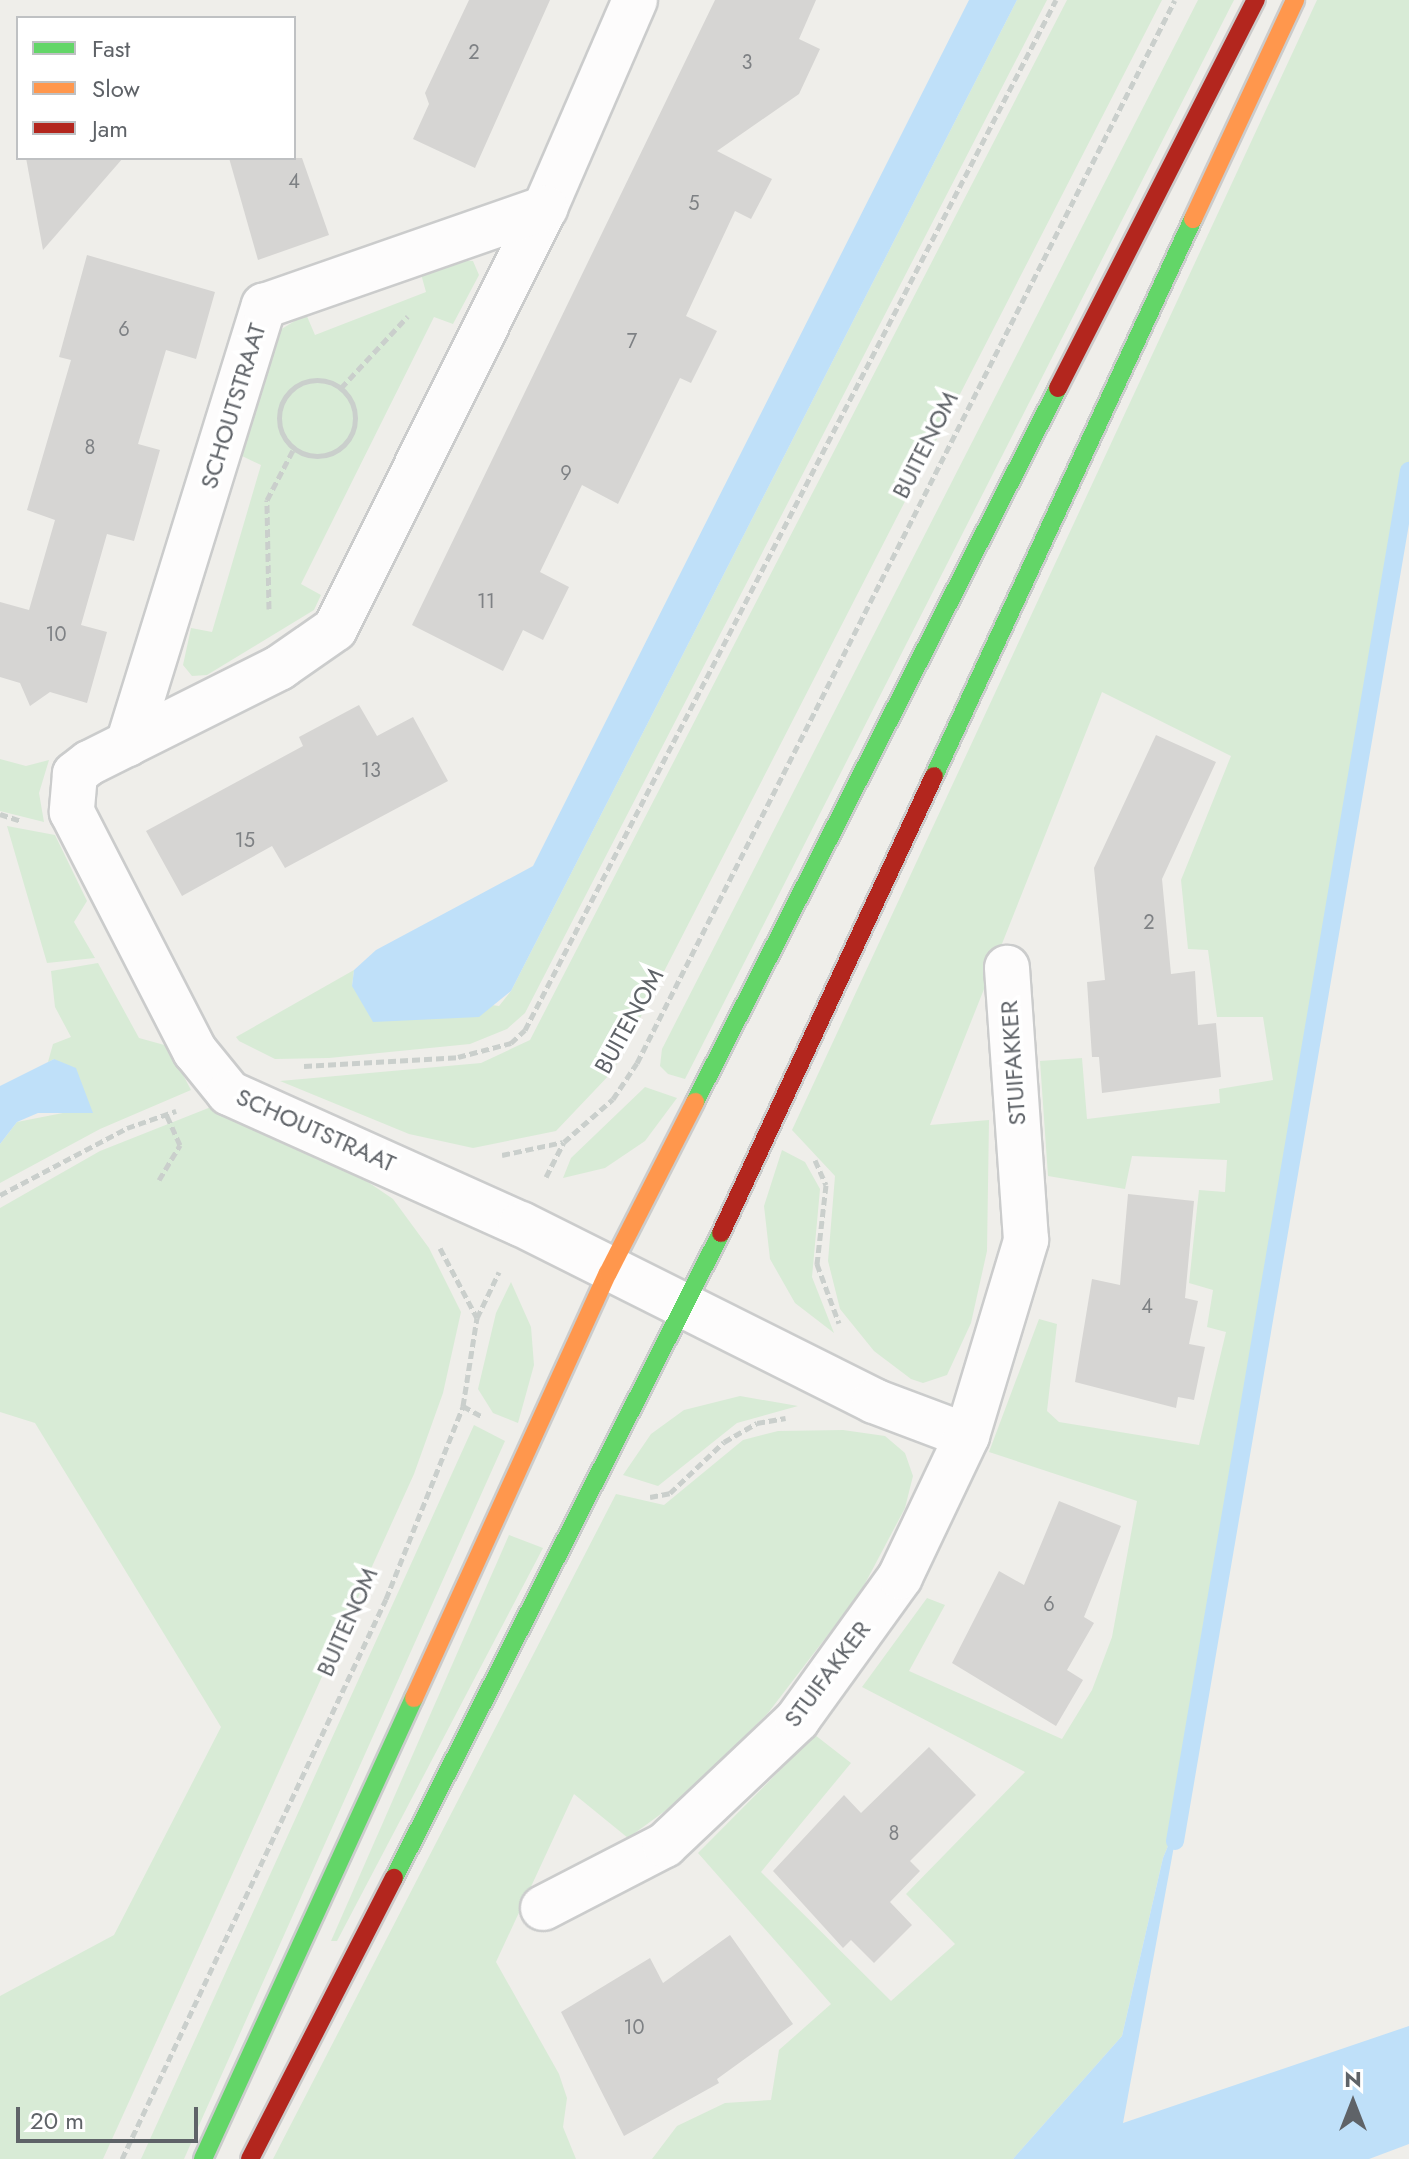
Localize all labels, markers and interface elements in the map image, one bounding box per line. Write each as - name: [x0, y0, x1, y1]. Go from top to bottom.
- legend: [16, 16, 296, 160]
- text: Fast: [92, 31, 130, 66]
- house number: 2: [468, 40, 480, 64]
- house number: 3: [742, 50, 752, 74]
- text: Slow: [92, 71, 140, 106]
- text: Jam: [92, 111, 128, 146]
- house number: 4: [288, 169, 300, 193]
- house number: 5: [688, 191, 700, 215]
- house number: 6: [118, 317, 130, 341]
- street label: SCHOUTSTRAAT: [194, 320, 272, 492]
- house number: 7: [627, 329, 637, 353]
- street label: BUITENOM: [886, 387, 964, 503]
- house number: 8: [85, 435, 95, 459]
- house number: 9: [560, 461, 572, 485]
- house number: 11: [477, 589, 495, 613]
- house number: 10: [46, 622, 66, 646]
- house number: 13: [361, 758, 381, 782]
- house number: 15: [235, 828, 255, 852]
- house number: 2: [1143, 910, 1155, 934]
- street label: BUITENOM: [588, 963, 670, 1079]
- street label: STUIFAKKER: [994, 1000, 1032, 1126]
- street label: SCHOUTSTRAAT: [232, 1082, 400, 1178]
- house number: 4: [1141, 1294, 1153, 1318]
- street label: BUITENOM: [310, 1563, 384, 1681]
- house number: 6: [1043, 1592, 1055, 1616]
- street label: STUIFAKKER: [778, 1615, 876, 1733]
- house number: 8: [889, 1821, 899, 1845]
- house number: 10: [624, 2015, 644, 2039]
- north arrow: [1313, 2063, 1393, 2143]
- text: N: [1344, 2063, 1362, 2095]
- scale bar: [20, 2091, 202, 2141]
- text: 20 m: [30, 2103, 84, 2138]

